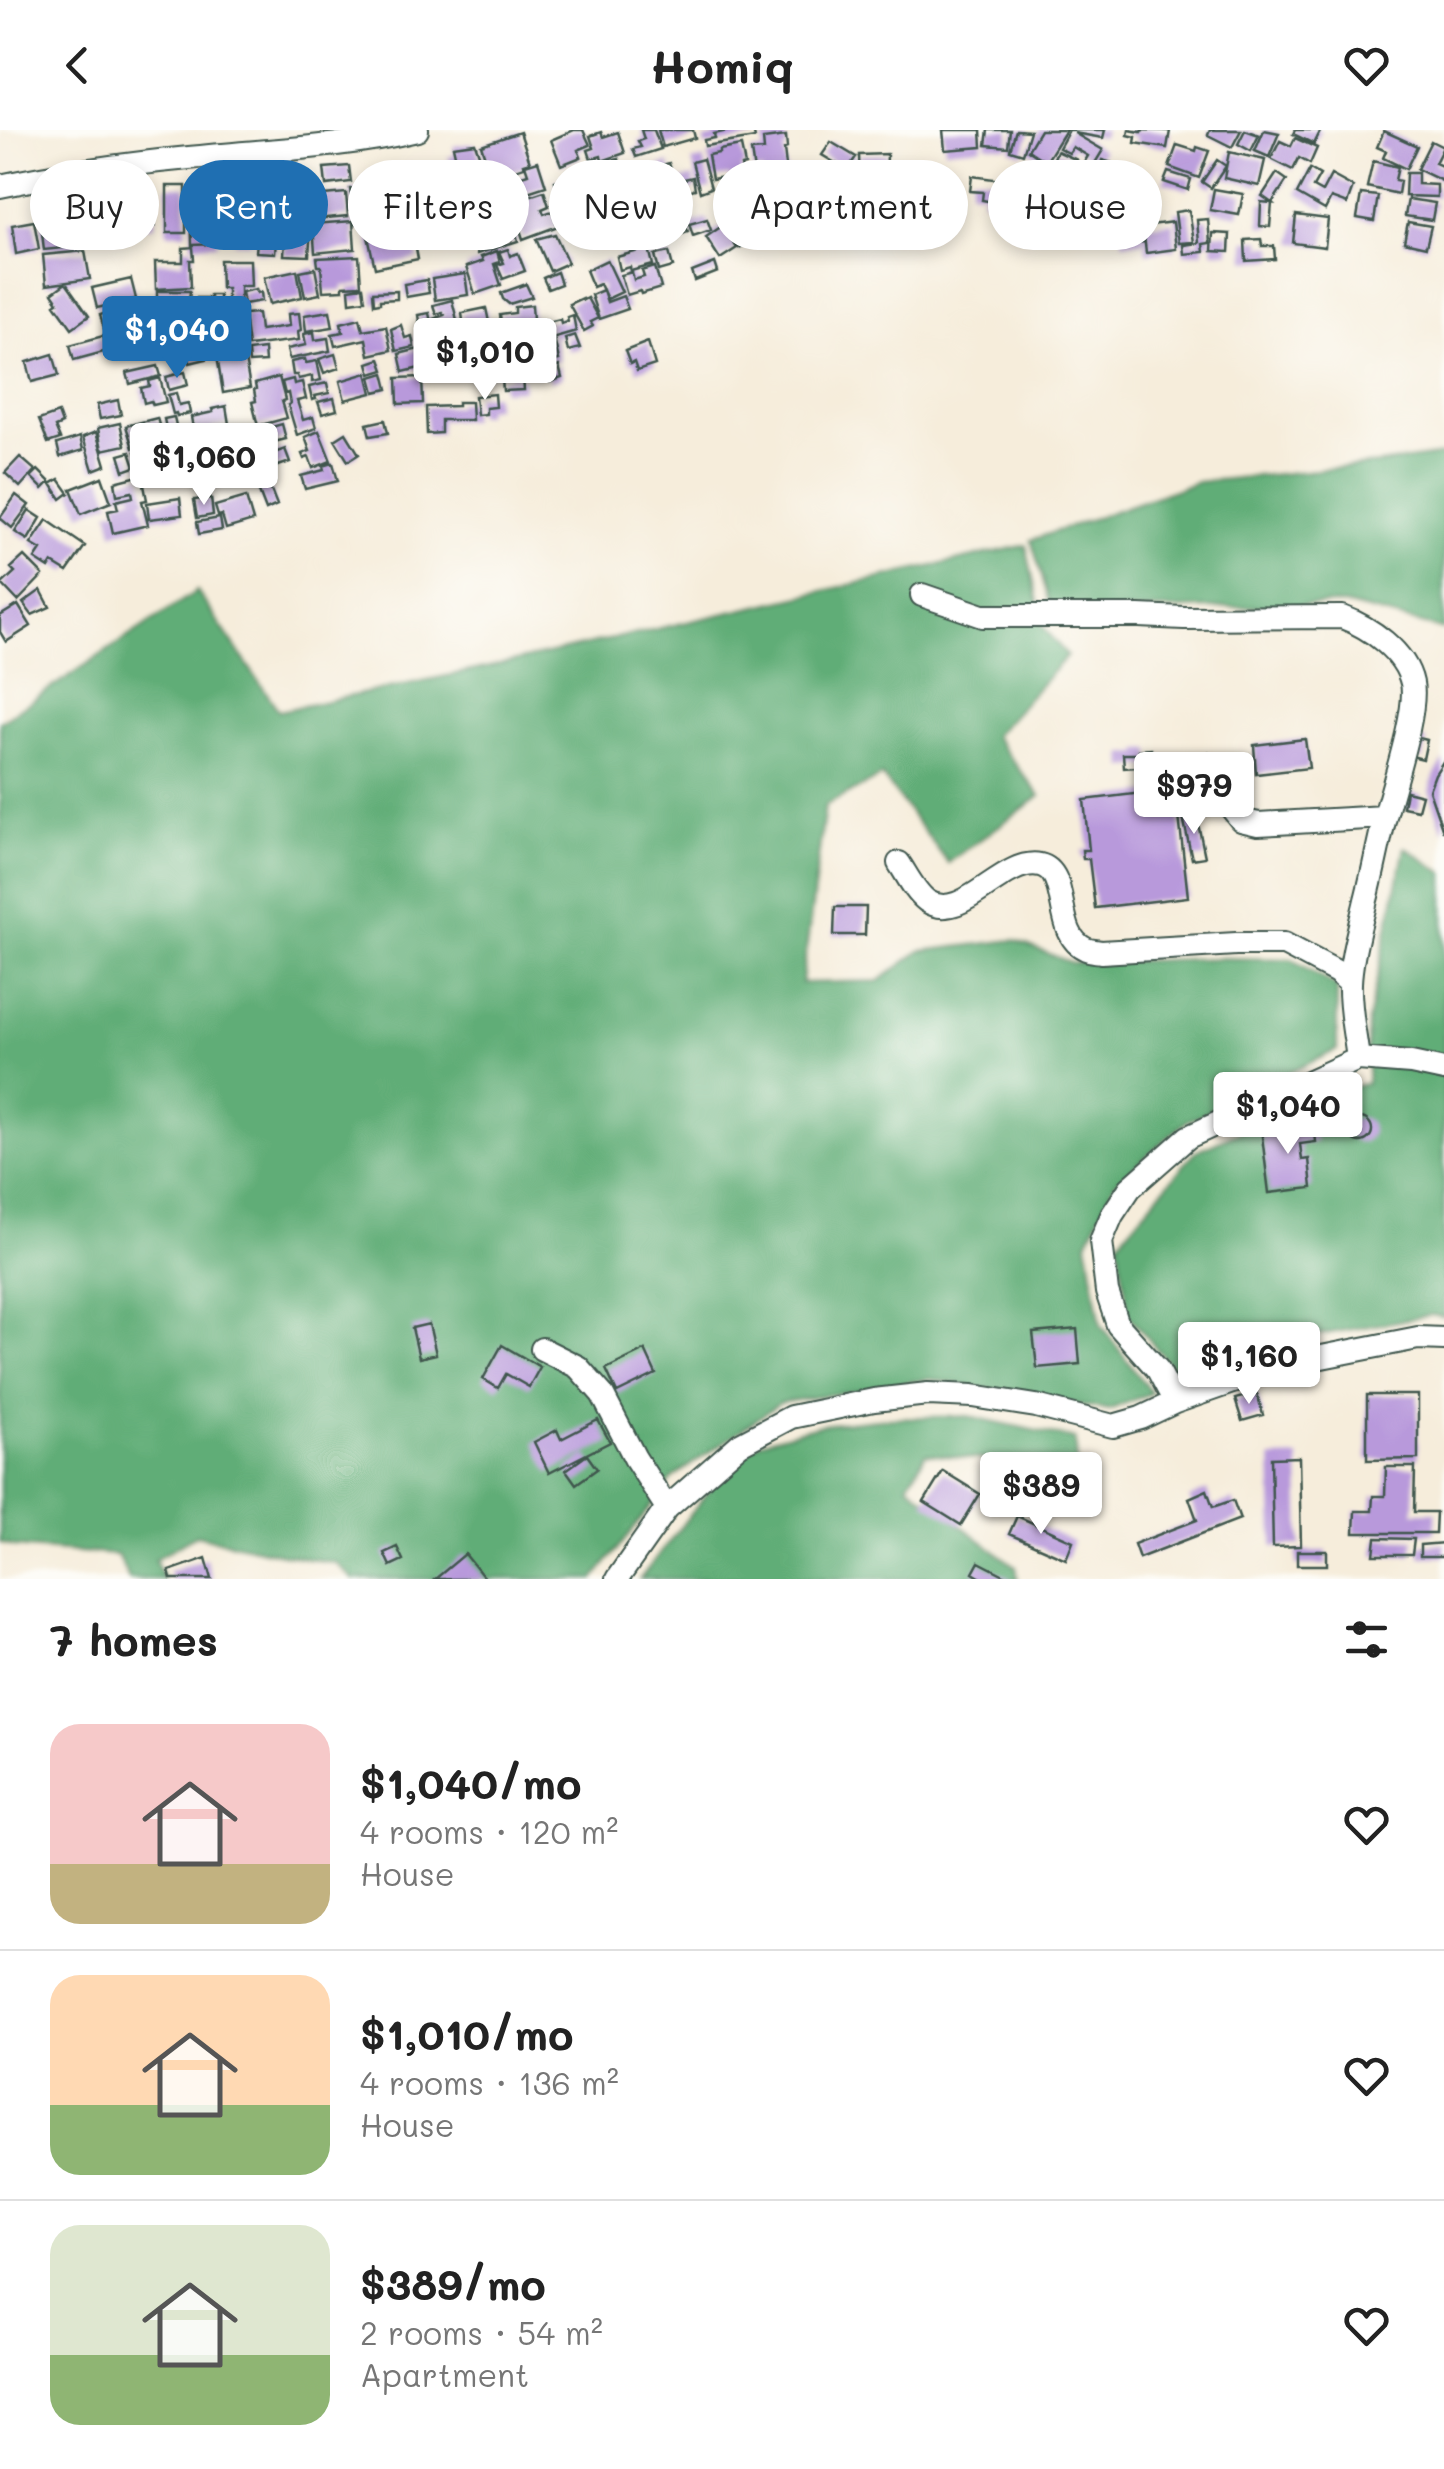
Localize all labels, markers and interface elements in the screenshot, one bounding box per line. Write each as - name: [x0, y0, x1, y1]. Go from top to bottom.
- text: Homiq: [650, 36, 794, 94]
- icon: back: [50, 38, 105, 93]
- icon: heart: [1339, 38, 1394, 93]
- chip: Buy: [30, 160, 159, 250]
- chip: Rent: [179, 160, 328, 250]
- chip: Filters: [348, 160, 529, 250]
- chip: New: [549, 160, 693, 250]
- chip: Apartment: [713, 160, 968, 250]
- chip: House: [988, 160, 1162, 250]
- pin: $1,040: [96, 296, 258, 381]
- text: $1,040: [124, 307, 230, 349]
- pin: $1,010: [404, 318, 566, 403]
- text: $1,010: [435, 329, 535, 371]
- pin: $1,060: [123, 423, 285, 508]
- text: $1,060: [152, 434, 256, 476]
- pin: $979: [1135, 752, 1253, 837]
- text: $979: [1156, 763, 1232, 805]
- pin: $1,040: [1207, 1072, 1369, 1157]
- text: $1,040: [1235, 1083, 1341, 1125]
- pin: $1,160: [1168, 1322, 1330, 1407]
- text: $1,160: [1200, 1333, 1298, 1375]
- pin: $389: [982, 1452, 1100, 1537]
- text: $389: [1002, 1463, 1080, 1505]
- text: 7 homes: [50, 1612, 218, 1667]
- icon: filters: [1339, 1612, 1394, 1667]
- text: $1,040/mo: [360, 1755, 581, 1810]
- icon: home: [130, 1764, 250, 1884]
- icon: heart: [1339, 1797, 1394, 1852]
- text: 4 rooms · 120 m²: [360, 1810, 618, 1852]
- text: House: [360, 1852, 455, 1894]
- text: $1,010/mo: [360, 2006, 573, 2061]
- icon: home: [130, 2015, 250, 2135]
- icon: heart: [1339, 2048, 1394, 2103]
- text: 4 rooms · 136 m²: [360, 2061, 619, 2103]
- text: House: [360, 2103, 455, 2145]
- text: $389/mo: [360, 2256, 546, 2311]
- icon: home: [130, 2265, 250, 2385]
- icon: heart: [1339, 2298, 1394, 2353]
- text: 2 rooms · 54 m²: [360, 2311, 603, 2353]
- text: Apartment: [360, 2353, 529, 2395]

